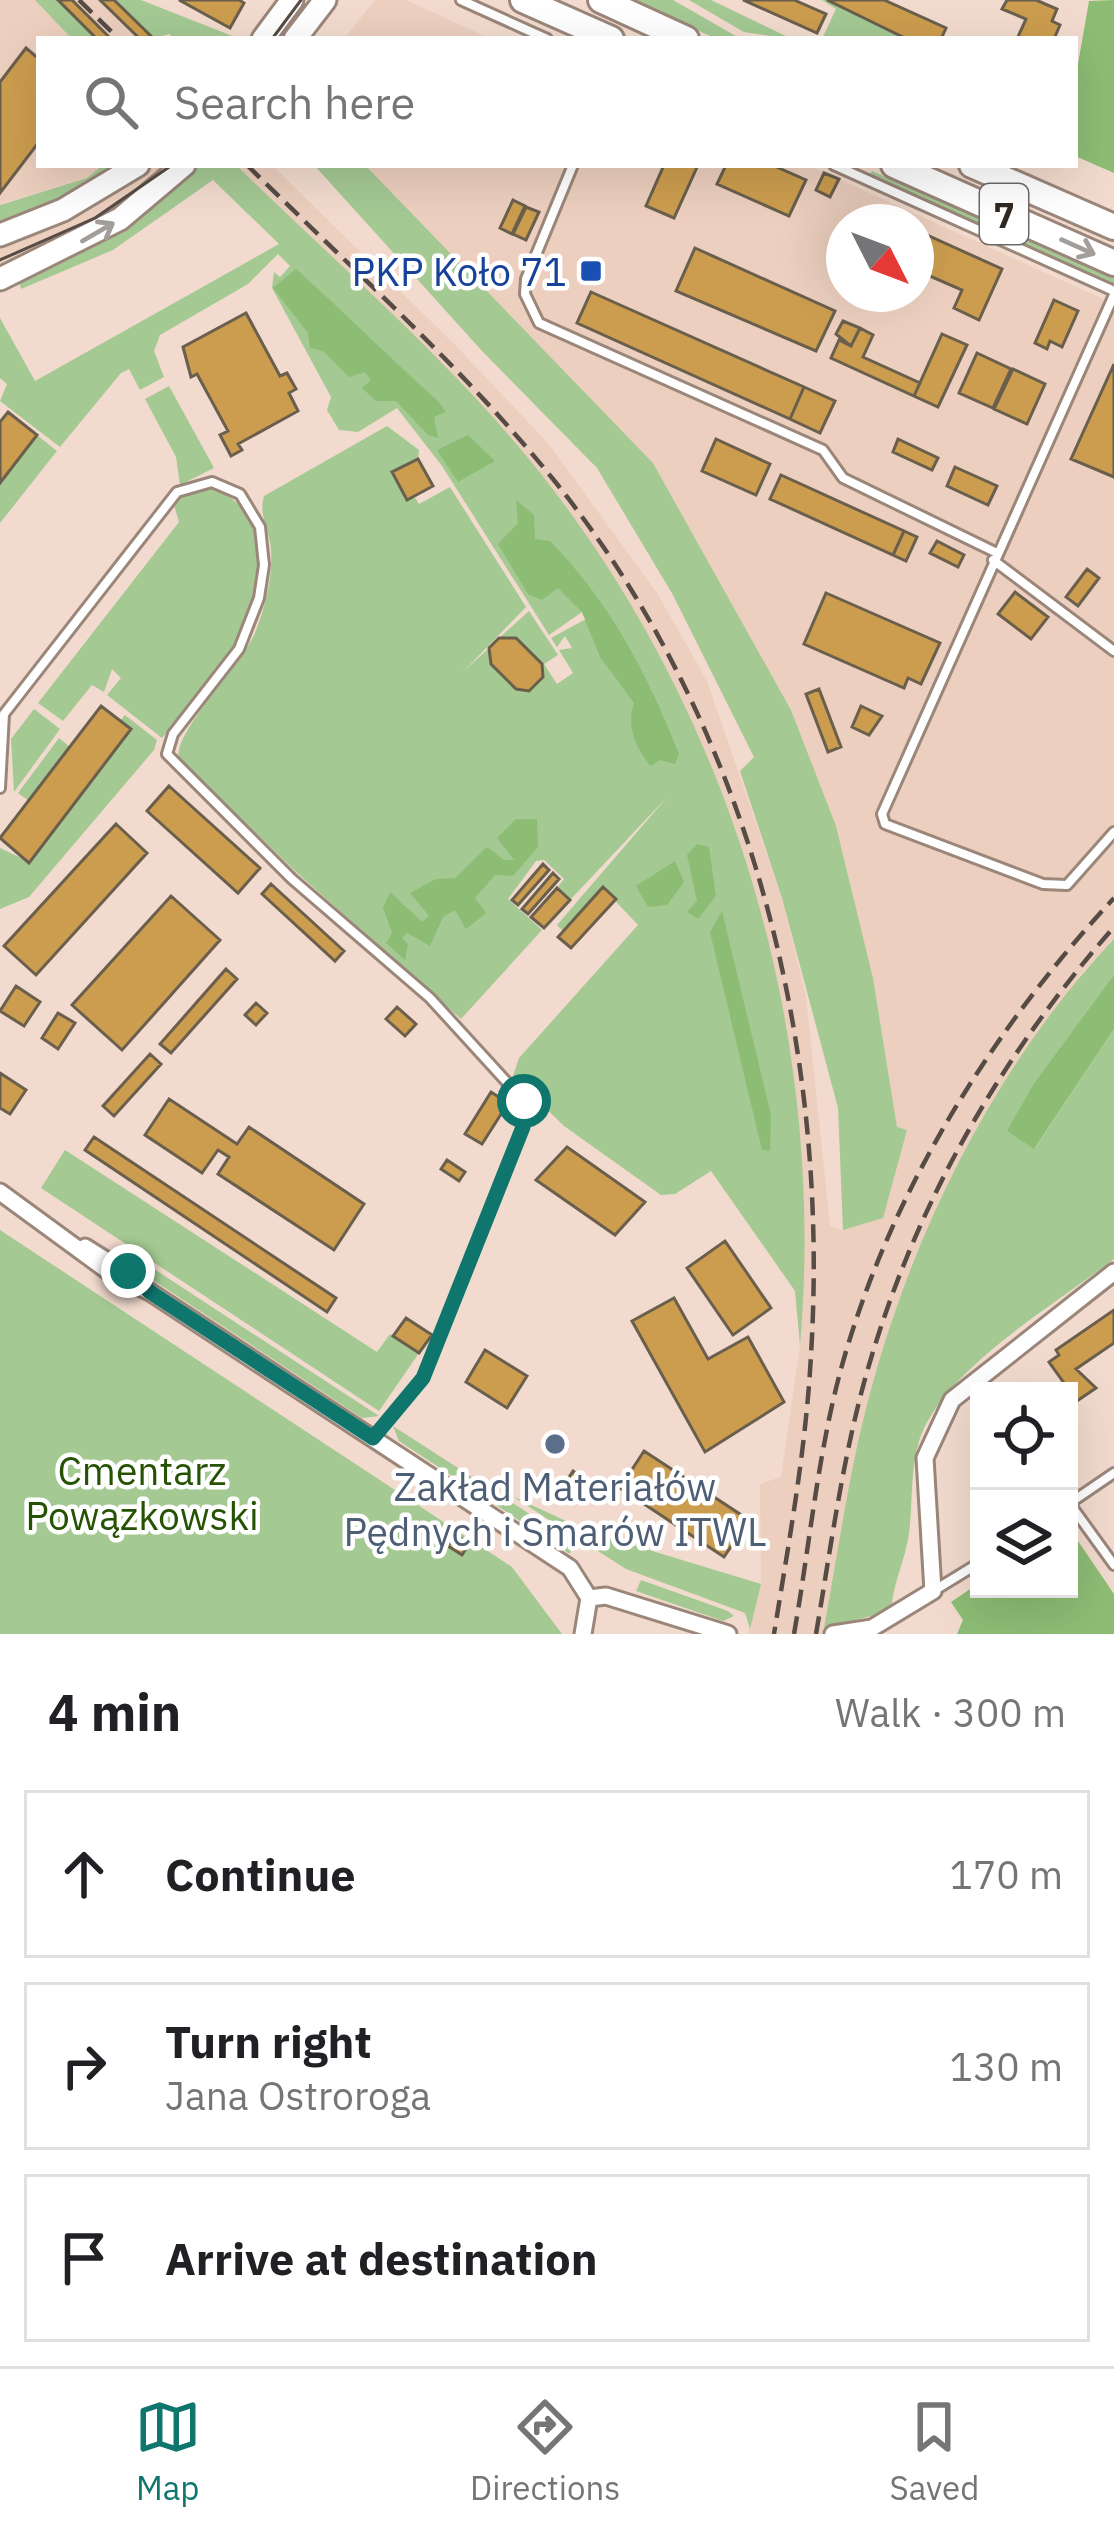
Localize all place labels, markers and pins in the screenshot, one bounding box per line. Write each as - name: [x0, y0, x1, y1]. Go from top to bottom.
- place label: PKP Koło 71: [352, 246, 567, 297]
- marker: PKP Koło 71: [578, 258, 604, 284]
- marker: Zakład Materiałów Pędnych i Smarów ITWL: [542, 1431, 568, 1457]
- place label: Zakład Materiałów Pędnych i Smarów ITWL: [344, 1461, 766, 1557]

